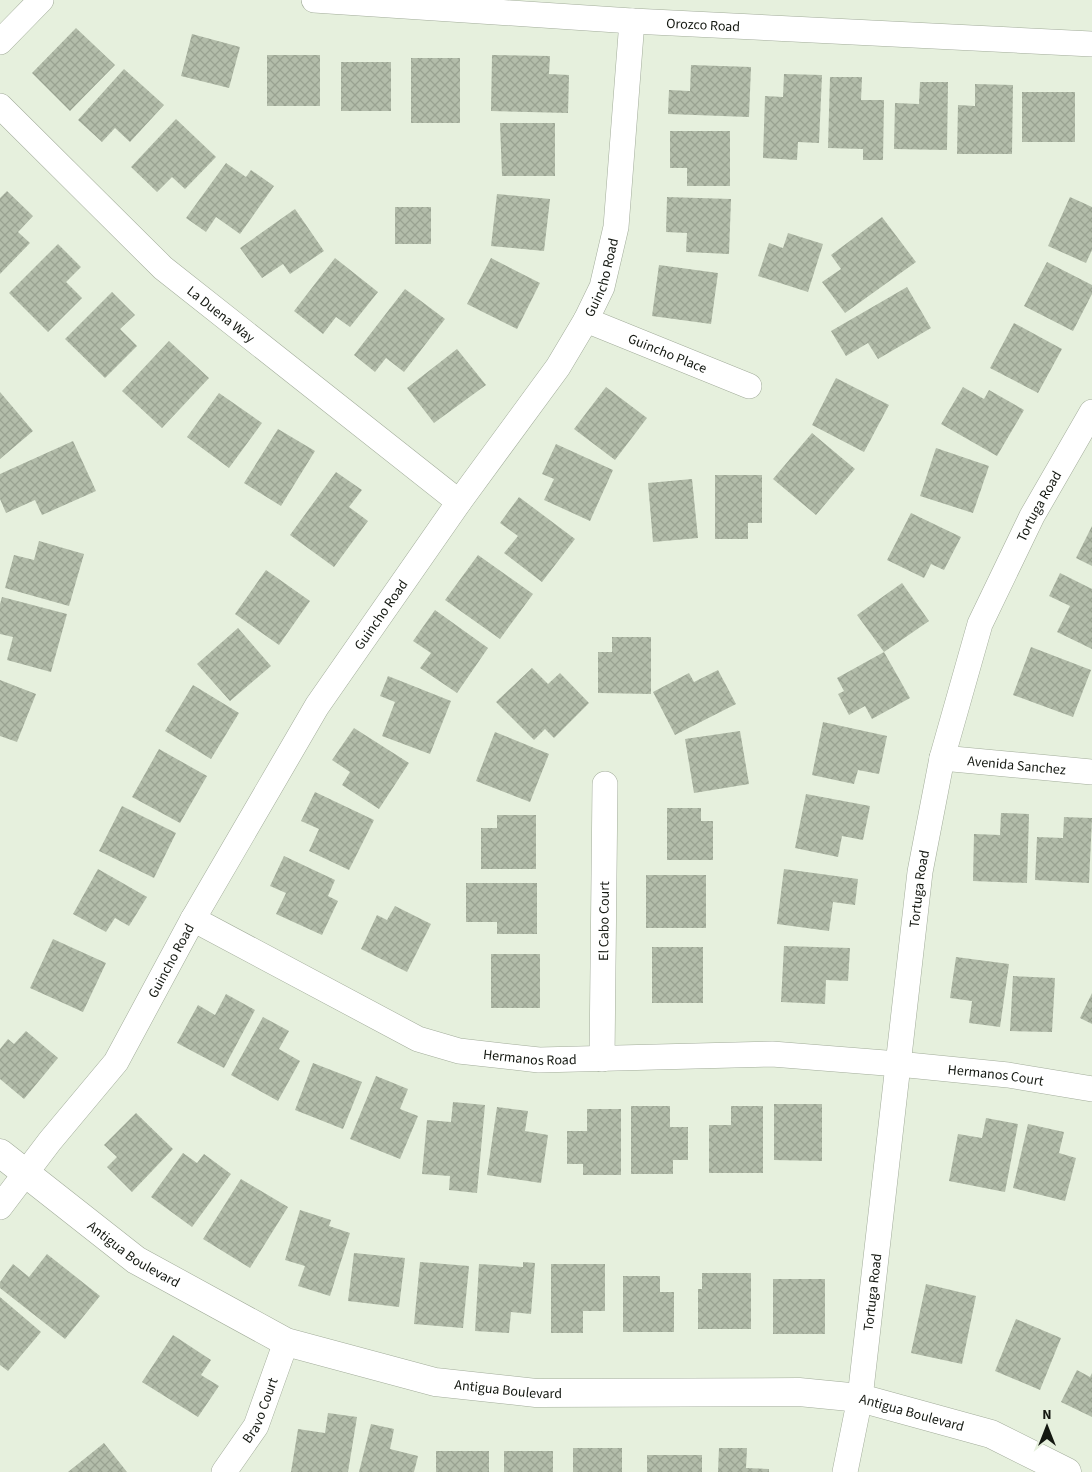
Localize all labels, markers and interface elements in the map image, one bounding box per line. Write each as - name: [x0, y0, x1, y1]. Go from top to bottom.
- street label: Orozco Road: [666, 14, 741, 37]
- street label: Guincho Road: [580, 236, 624, 321]
- street label: La Duena Way: [182, 282, 259, 348]
- street label: Guincho Place: [625, 329, 710, 379]
- street label: Tortuga Road: [1012, 467, 1067, 545]
- street label: Guincho Road: [350, 576, 413, 654]
- street label: Avenida Sanchez: [966, 751, 1067, 781]
- street label: Tortuga Road: [905, 849, 935, 929]
- street label: El Cabo Court: [594, 881, 615, 961]
- street label: Guincho Road: [143, 920, 200, 1002]
- street label: Hermanos Road: [482, 1045, 577, 1071]
- street label: Hermanos Court: [947, 1060, 1045, 1092]
- street label: Antigua Boulevard: [83, 1216, 183, 1293]
- street label: Tortuga Road: [859, 1252, 887, 1332]
- street label: Bravo Court: [238, 1375, 284, 1448]
- street label: Antigua Boulevard: [453, 1375, 562, 1404]
- street label: Antigua Boulevard: [857, 1389, 966, 1437]
- north arrow: [1022, 1402, 1072, 1452]
- text: N: [1042, 1405, 1052, 1425]

